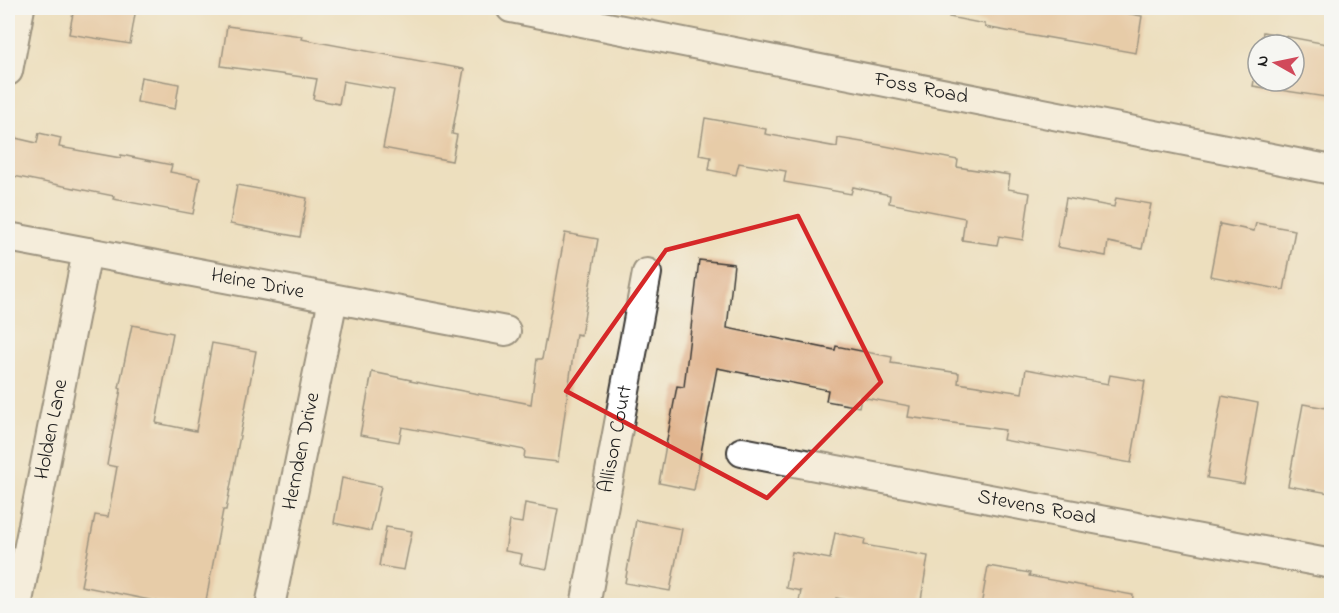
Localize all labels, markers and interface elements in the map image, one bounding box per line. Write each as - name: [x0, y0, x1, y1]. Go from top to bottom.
- north arrow: [1246, 33, 1306, 93]
- text: N: [1250, 54, 1276, 68]
- street label: Foss Road: [871, 65, 971, 113]
- street label: Heine Drive: [208, 261, 307, 308]
- street label: Holden Lane: [27, 376, 77, 482]
- street label: Allison Court: [591, 383, 641, 495]
- street label: Hernden Drive: [275, 389, 329, 513]
- street label: Stevens Road: [975, 482, 1099, 534]

